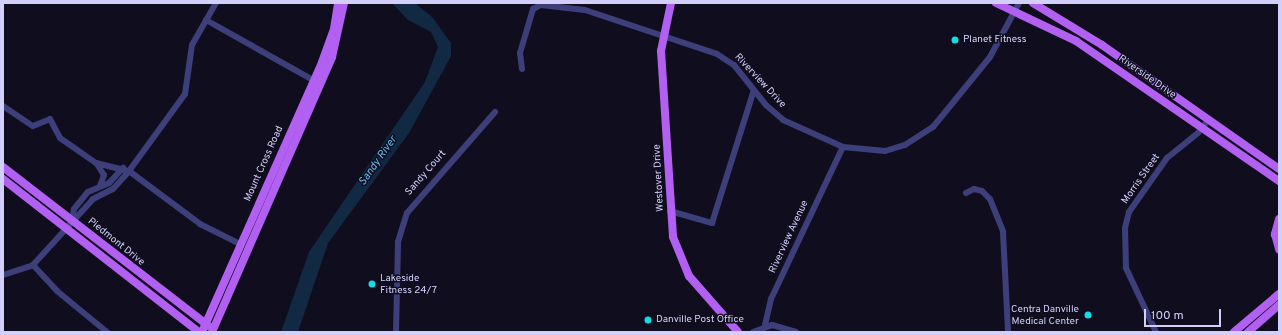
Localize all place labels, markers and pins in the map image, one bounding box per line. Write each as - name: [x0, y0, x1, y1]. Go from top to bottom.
- place label: Planet Fitness: [963, 34, 1026, 46]
- marker: Planet Fitness: [950, 35, 960, 45]
- place label: Lakeside Fitness 24/7: [380, 272, 437, 296]
- marker: Lakeside Fitness 24/7: [367, 279, 377, 289]
- place label: Centra Danville Medical Center: [1011, 303, 1079, 326]
- marker: Centra Danville Medical Center: [1082, 309, 1094, 321]
- place label: Danville Post Office: [656, 314, 744, 326]
- marker: Danville Post Office: [643, 315, 653, 325]

